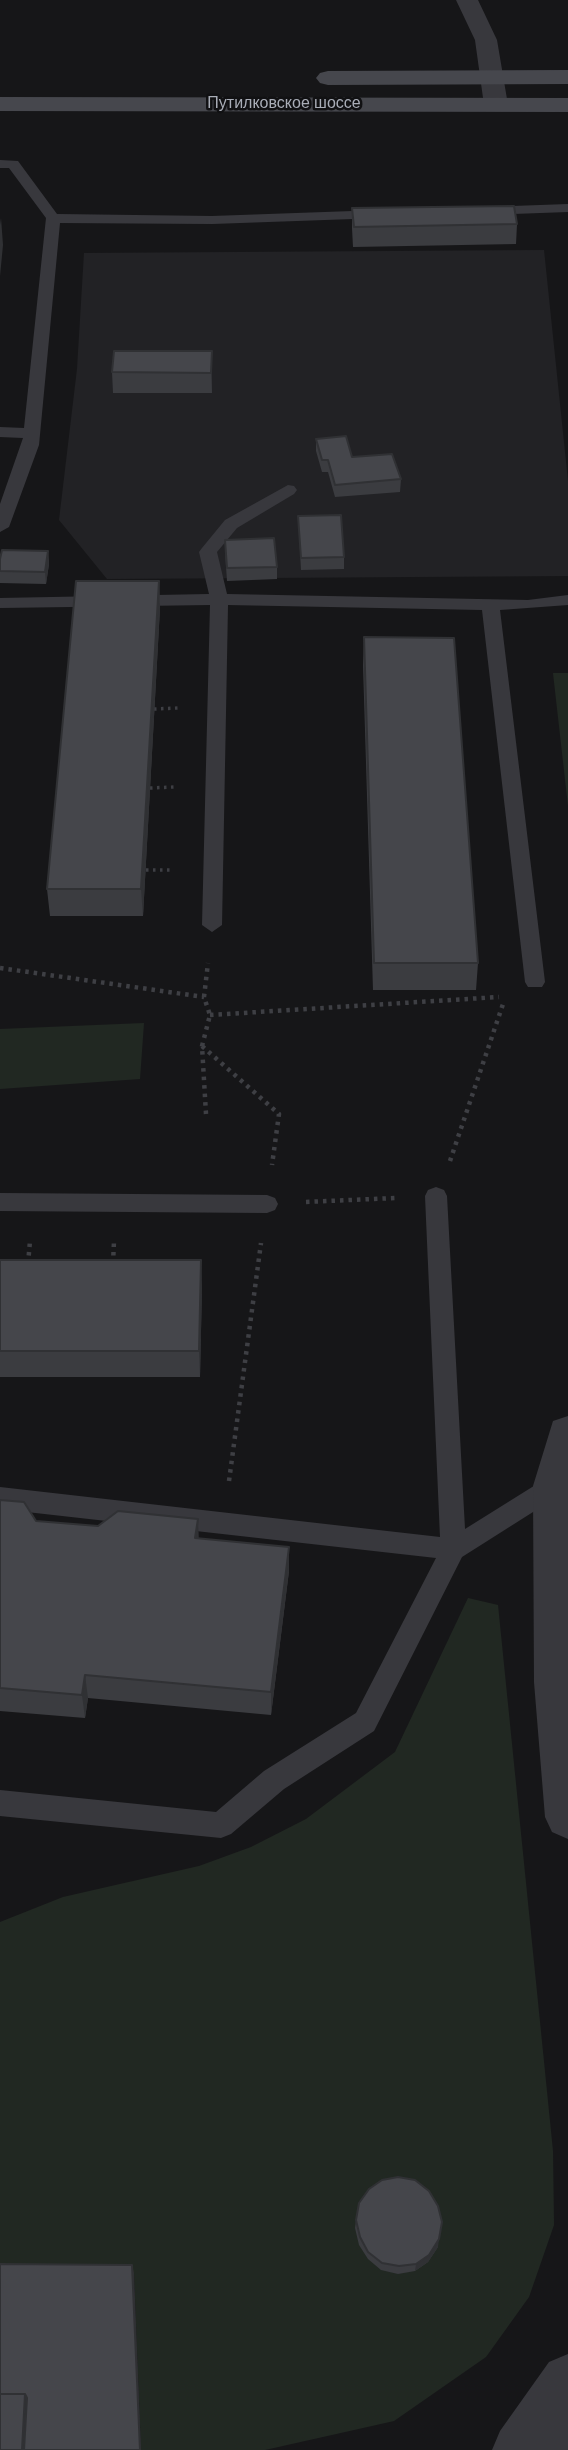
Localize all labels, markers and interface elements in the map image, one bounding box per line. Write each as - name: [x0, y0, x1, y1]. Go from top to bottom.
- street label: Путилковское шоссе: [207, 94, 361, 114]

